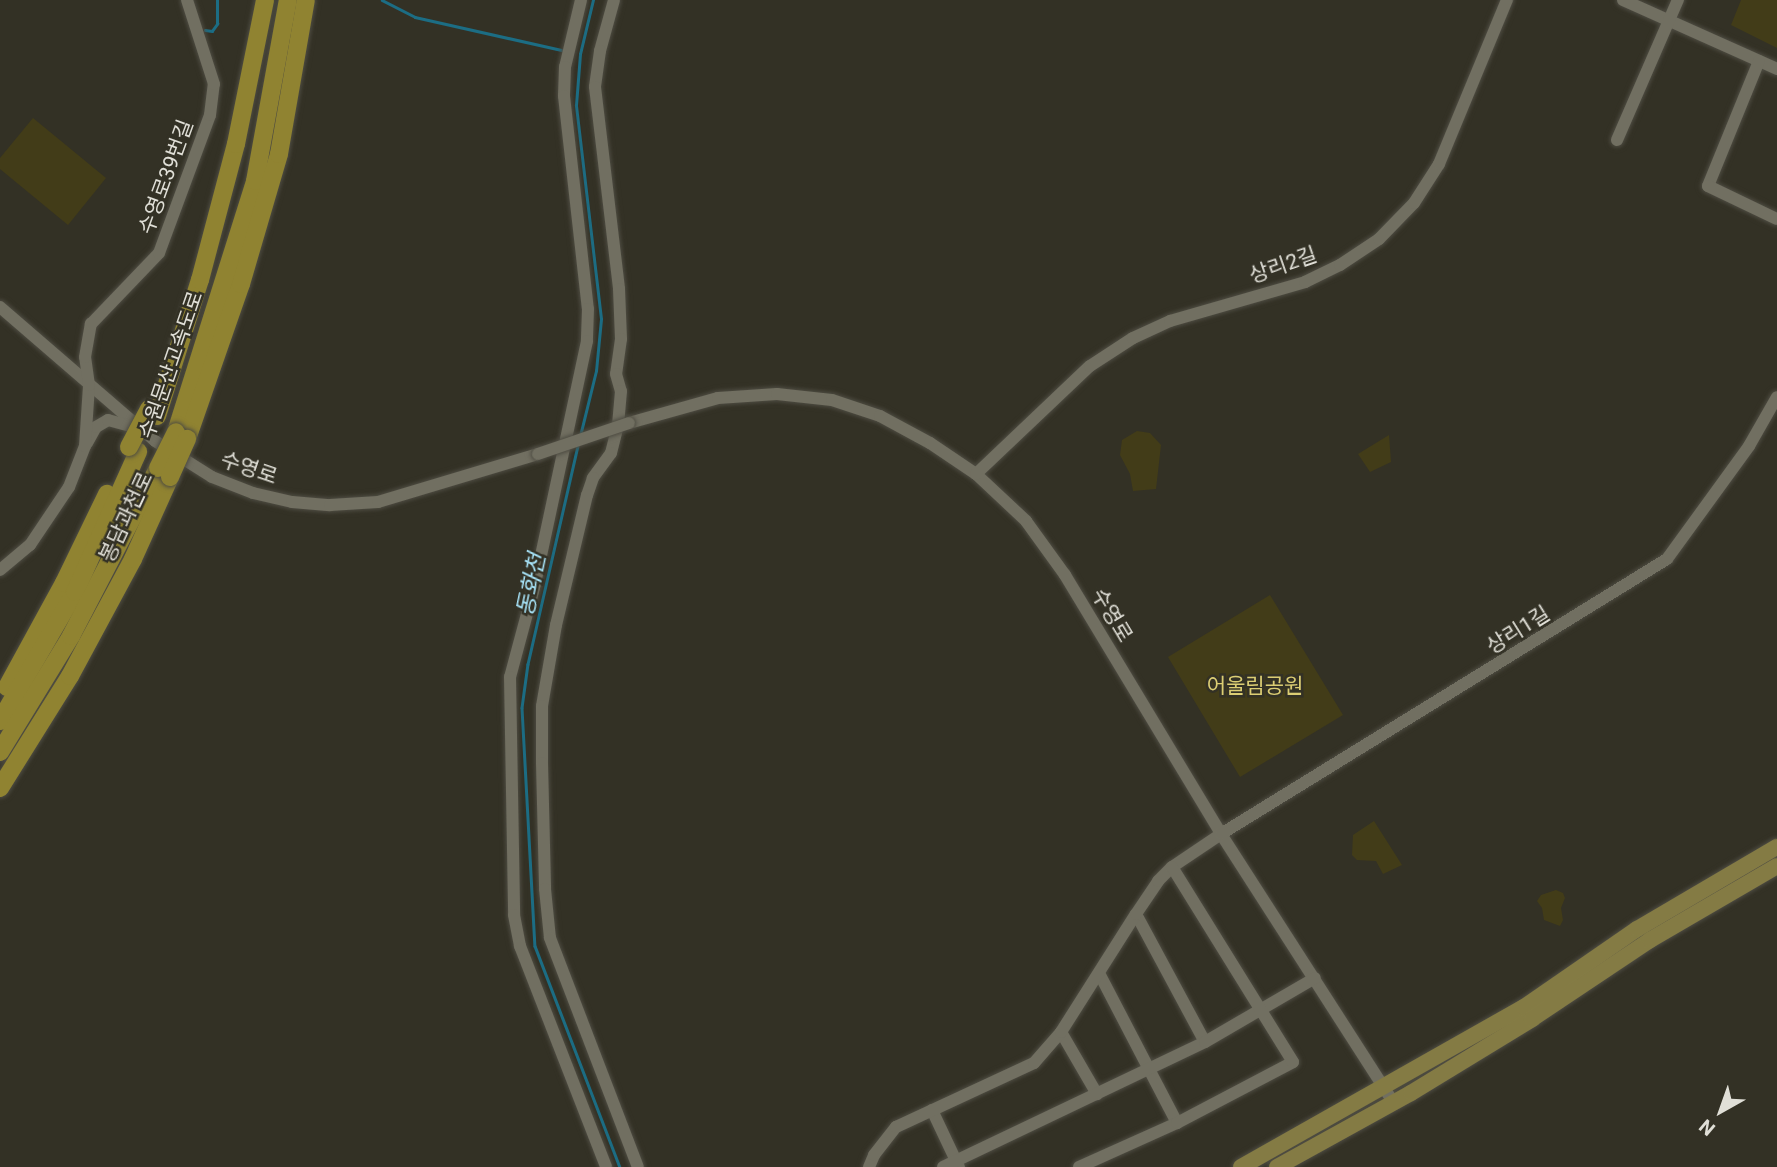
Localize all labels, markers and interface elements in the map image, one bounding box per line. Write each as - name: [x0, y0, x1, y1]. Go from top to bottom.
- street label: 수영로39번길: [134, 116, 198, 238]
- street label: 상리2길: [1246, 242, 1320, 288]
- street label: 수원문산고속도로: [134, 288, 208, 442]
- street label: 수영로: [217, 447, 281, 489]
- street label: 봉담과천로: [94, 468, 158, 566]
- water label: 동화천: [512, 551, 552, 619]
- street label: 수영로: [1086, 584, 1138, 646]
- street label: 상리1길: [1482, 601, 1554, 659]
- park label: 어울림공원: [1207, 673, 1303, 699]
- north arrow: [1686, 1076, 1756, 1146]
- text: N: [1695, 1114, 1720, 1141]

